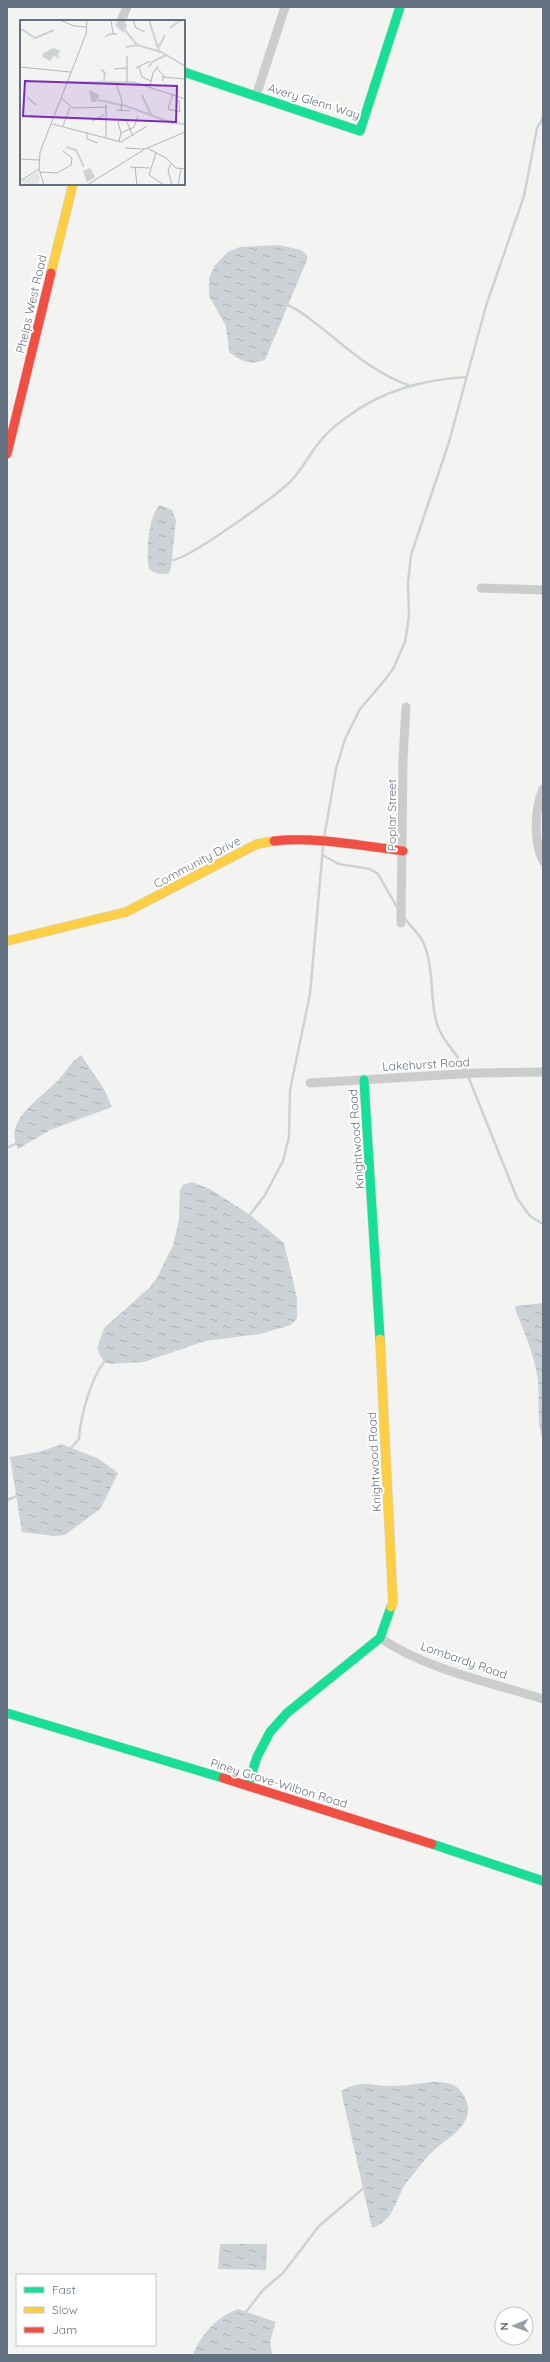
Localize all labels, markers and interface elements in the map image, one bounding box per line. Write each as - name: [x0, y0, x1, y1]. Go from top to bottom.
- inset map: [20, 20, 185, 185]
- street label: Avery Glenn Way: [266, 80, 362, 122]
- street label: Phelps West Road: [12, 253, 50, 355]
- street label: Poplar Street: [384, 779, 399, 851]
- street label: Community Drive: [151, 833, 243, 891]
- street label: Lakehurst Road: [382, 1054, 470, 1074]
- street label: Knightwood Road: [345, 1088, 367, 1190]
- street label: Knightwood Road: [364, 1412, 384, 1512]
- street label: Lombardy Road: [419, 1638, 509, 1682]
- street label: Piney Grove-Wilbon Road: [209, 1755, 349, 1811]
- legend: [16, 2274, 156, 2346]
- text: Fast: [52, 2282, 76, 2297]
- text: Slow: [52, 2302, 78, 2317]
- north arrow: [494, 2306, 534, 2346]
- text: Jam: [52, 2322, 77, 2337]
- text: N: [497, 2322, 511, 2331]

